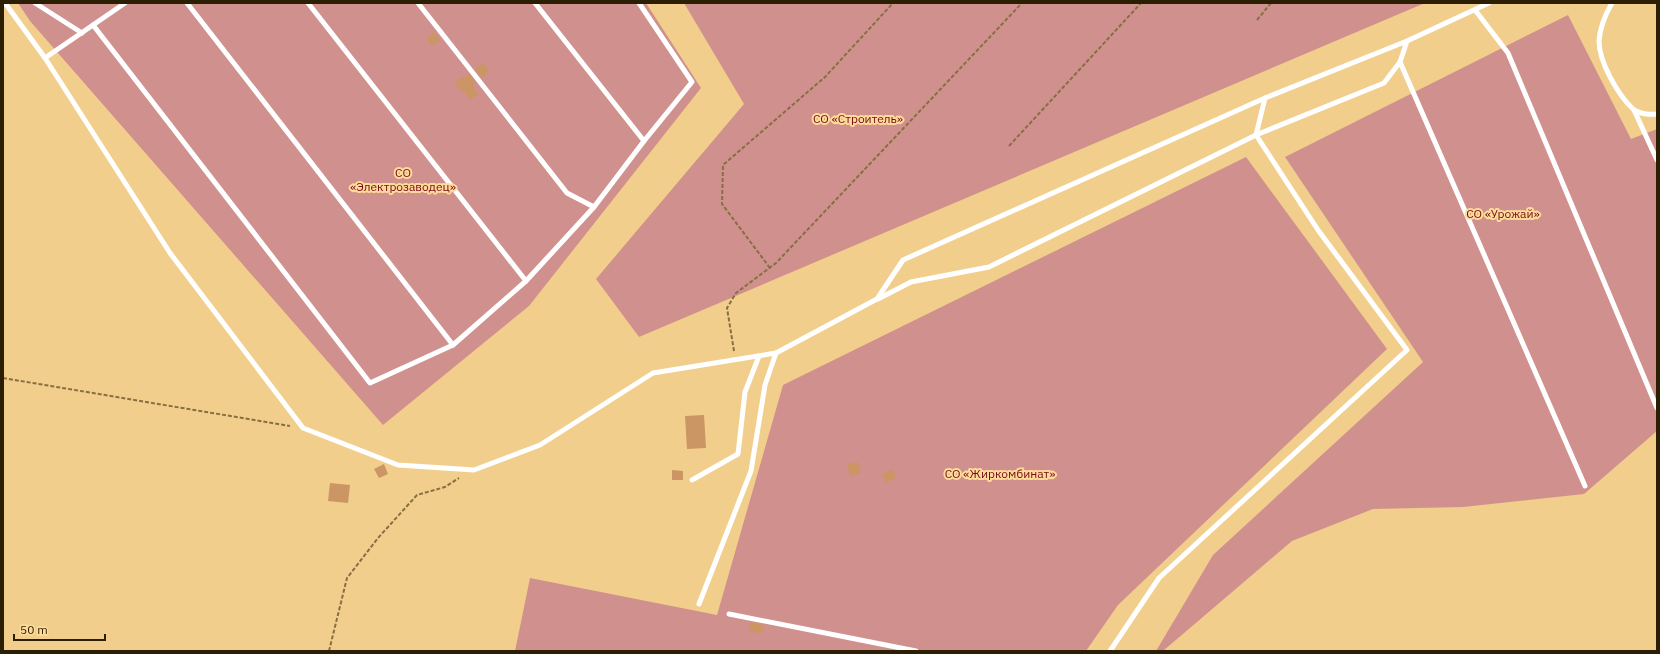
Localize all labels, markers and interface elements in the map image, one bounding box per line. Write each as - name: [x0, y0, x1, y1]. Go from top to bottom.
- park label: СО «Строитель»: [813, 111, 903, 126]
- park label: СО «Электрозаводец»: [350, 165, 456, 194]
- park label: СО «Урожай»: [1466, 206, 1540, 221]
- park label: СО «Жиркомбинат»: [945, 466, 1055, 481]
- scale bar: [14, 616, 105, 642]
- text: 50 m: [20, 622, 48, 637]

